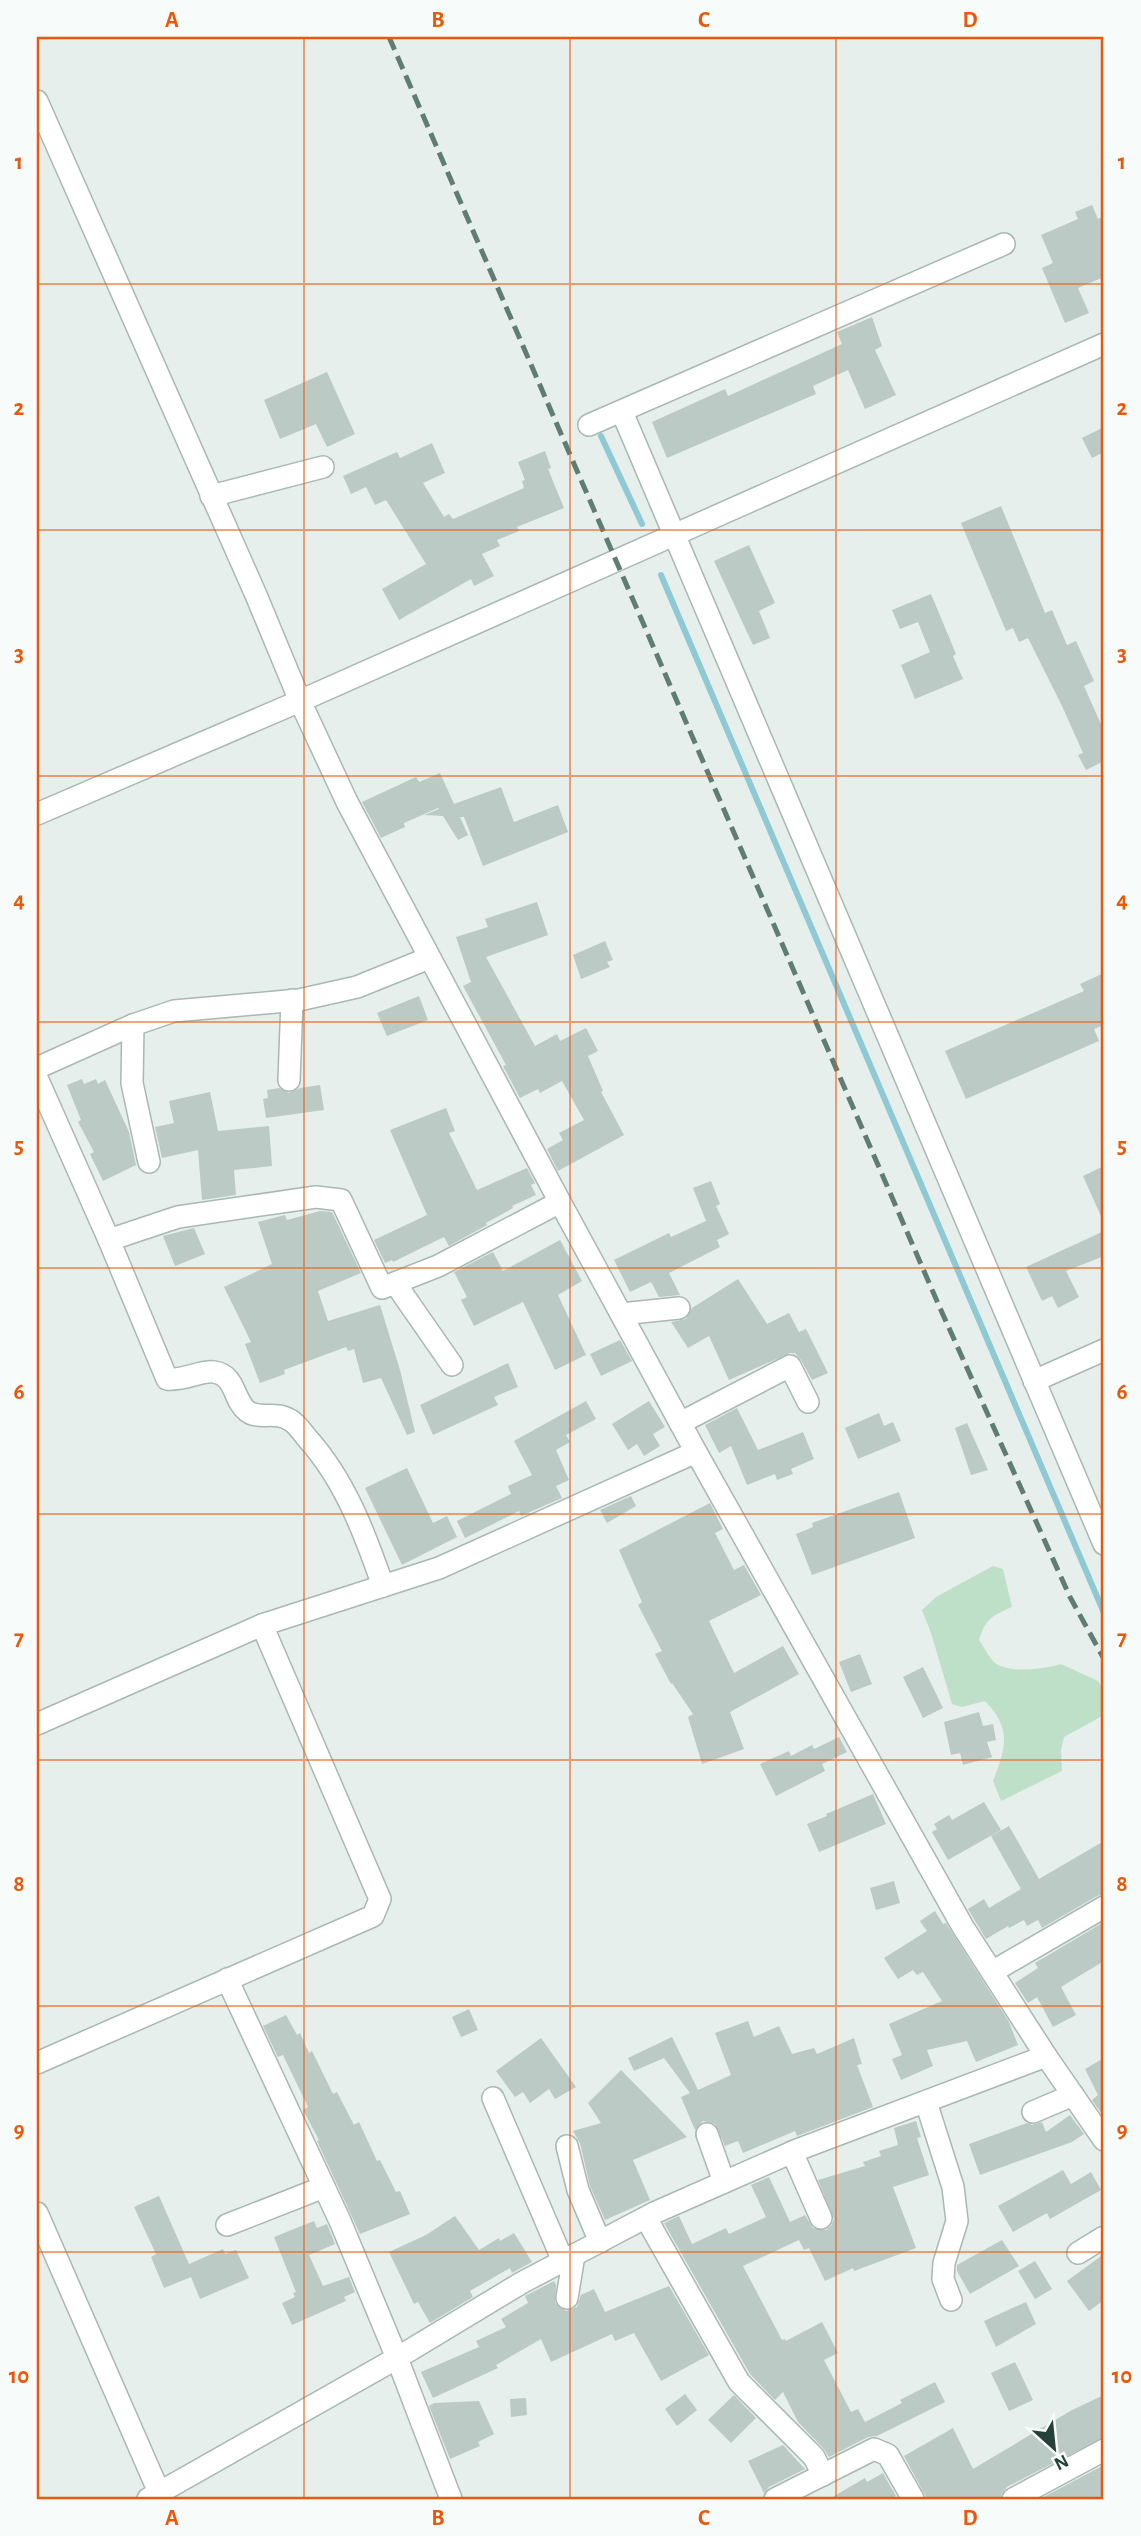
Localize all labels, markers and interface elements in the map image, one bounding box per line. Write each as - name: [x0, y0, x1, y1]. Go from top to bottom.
- text: A: [165, 9, 179, 32]
- text: B: [431, 9, 445, 32]
- text: C: [698, 9, 710, 32]
- text: D: [962, 9, 978, 32]
- text: 1: [15, 151, 23, 174]
- text: 1: [1118, 151, 1126, 174]
- text: 2: [14, 397, 25, 420]
- text: 2: [1117, 397, 1128, 420]
- text: 3: [14, 643, 24, 666]
- text: 3: [1117, 643, 1127, 666]
- text: 4: [13, 889, 25, 912]
- text: 4: [1116, 889, 1128, 912]
- text: 5: [14, 1135, 24, 1158]
- text: 5: [1117, 1135, 1127, 1158]
- text: 6: [13, 1381, 25, 1404]
- text: 6: [1116, 1381, 1128, 1404]
- text: 7: [14, 1627, 24, 1650]
- text: 7: [1117, 1627, 1127, 1650]
- text: 8: [13, 1873, 25, 1896]
- text: 8: [1116, 1873, 1128, 1896]
- text: 9: [13, 2119, 25, 2142]
- text: 9: [1116, 2119, 1128, 2142]
- text: 10: [9, 2365, 29, 2388]
- text: 10: [1112, 2365, 1132, 2388]
- north arrow: [1018, 2414, 1088, 2484]
- text: N: [1051, 2450, 1071, 2473]
- text: A: [165, 2507, 179, 2530]
- text: B: [431, 2507, 445, 2530]
- text: C: [698, 2507, 710, 2530]
- text: D: [962, 2507, 978, 2530]

